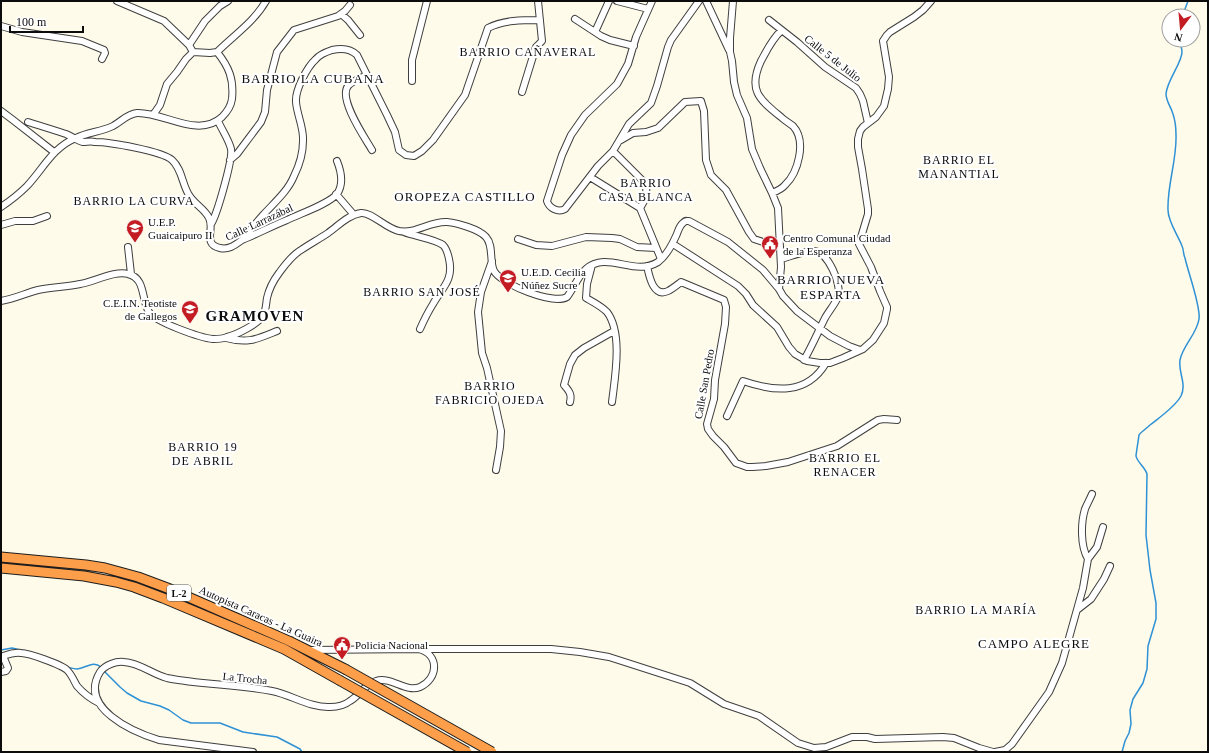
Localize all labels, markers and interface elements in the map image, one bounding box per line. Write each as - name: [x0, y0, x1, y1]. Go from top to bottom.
- scale bar: [10, 8, 83, 34]
- north arrow: [1161, 8, 1201, 48]
- text: 100 m: [16, 15, 47, 29]
- text: N: [1173, 31, 1184, 44]
- street label: Calle 5 de Julio: [802, 32, 864, 84]
- district label: BARRIO CAÑAVERAL: [460, 45, 596, 59]
- district label: BARRIO LA CUBANA: [241, 71, 385, 86]
- district label: BARRIO EL MANANTIAL: [918, 153, 1000, 181]
- district label: BARRIO CASA BLANCA: [599, 176, 693, 204]
- district label: OROPEZA CASTILLO: [394, 189, 536, 204]
- district label: BARRIO LA CURVA: [73, 194, 195, 208]
- street label: Calle Larrazábal: [223, 201, 295, 243]
- place label: U.E.P. Guaicaipuro II: [148, 216, 213, 241]
- school or university icon: U.E.P. Guaicaipuro II: [125, 218, 145, 243]
- place label: Centro Comunal Ciudad de la Esperanza: [783, 232, 891, 257]
- public building icon: Centro Comunal Ciudad de la Esperanza: [760, 234, 780, 259]
- place label: U.E.D. Cecilia Núñez Sucre: [521, 266, 586, 291]
- school or university icon: U.E.D. Cecilia Núñez Sucre: [498, 268, 518, 293]
- district label: BARRIO NUEVA ESPARTA: [777, 272, 885, 302]
- district label: BARRIO SAN JOSÉ: [363, 285, 481, 299]
- place label: C.E.I.N. Teotiste de Gallegos: [103, 297, 177, 322]
- school or university icon: C.E.I.N. Teotiste de Gallegos: [180, 299, 200, 324]
- district label: GRAMOVEN: [206, 308, 304, 324]
- street label: Calle San Pedro: [692, 348, 716, 420]
- district label: BARRIO FABRICIO OJEDA: [435, 379, 545, 407]
- district label: BARRIO 19 DE ABRIL: [168, 440, 238, 468]
- district label: BARRIO EL RENACER: [809, 451, 881, 479]
- street label: Autopista Caracas - La Guaira: [197, 583, 325, 649]
- road number: L-2: [167, 585, 191, 601]
- district label: BARRIO LA MARÍA: [915, 603, 1037, 617]
- public building icon: Policia Nacional: [332, 635, 352, 660]
- district label: CAMPO ALEGRE: [978, 636, 1090, 651]
- place label: Policia Nacional: [355, 639, 428, 651]
- street label: La Trocha: [222, 670, 268, 686]

